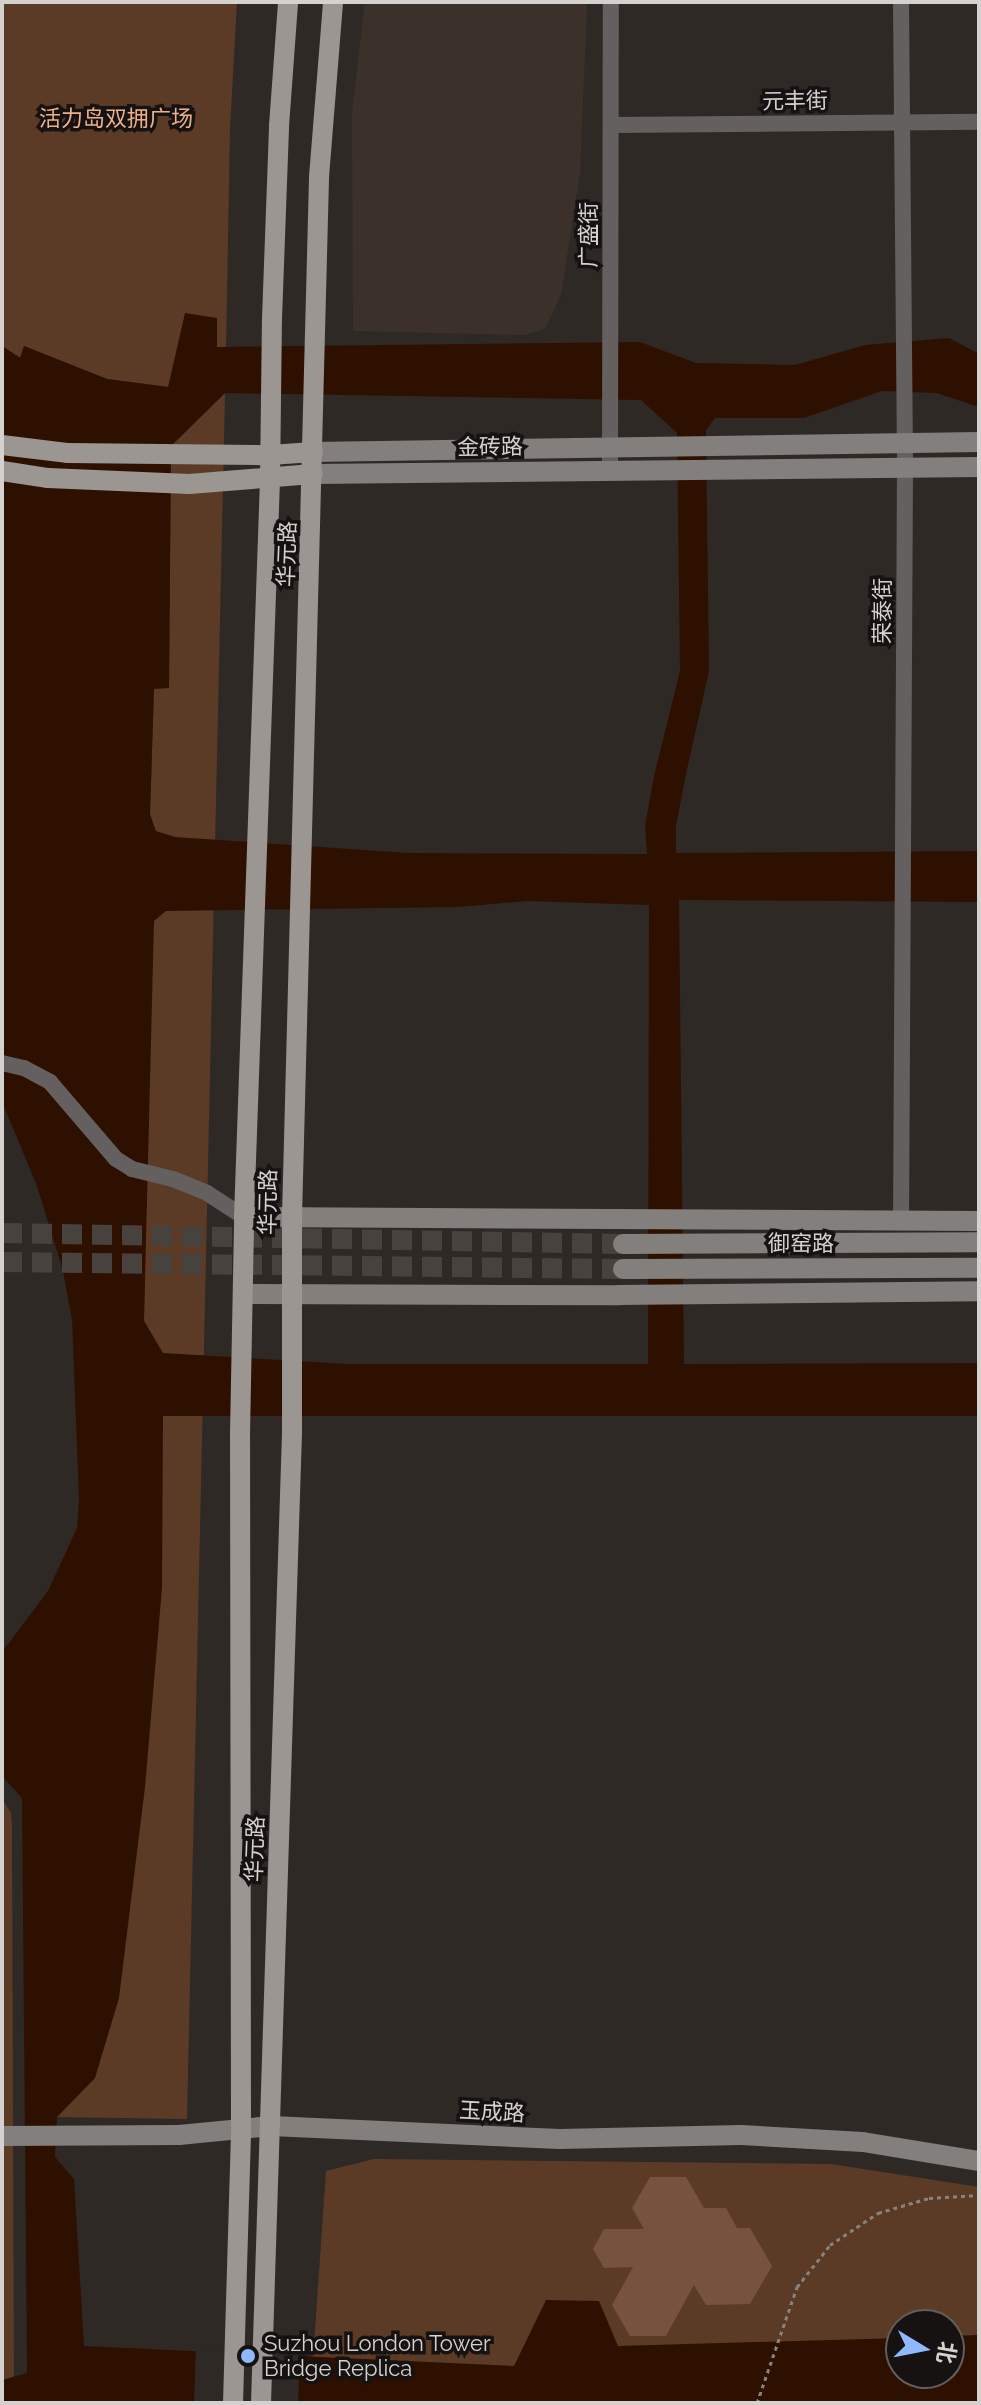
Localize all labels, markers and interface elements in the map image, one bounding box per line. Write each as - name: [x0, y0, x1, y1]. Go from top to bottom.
- street label: 元丰街: [762, 87, 828, 115]
- park label: 活力岛双拥广场: [39, 106, 193, 132]
- street label: 广盛街: [576, 202, 602, 268]
- street label: 金砖路: [457, 433, 523, 461]
- street label: 华元路: [273, 521, 301, 587]
- street label: 荣泰街: [870, 578, 896, 644]
- street label: 华元路: [254, 1169, 282, 1235]
- street label: 御窑路: [768, 1231, 834, 1257]
- street label: 华元路: [241, 1816, 269, 1882]
- street label: 玉成路: [458, 2097, 526, 2127]
- north arrow: [885, 2309, 965, 2389]
- place label: Suzhou London Tower Bridge Replica: [264, 2330, 491, 2382]
- text: 北: [932, 2340, 961, 2366]
- marker: Suzhou London Tower Bridge Replica: [239, 2347, 257, 2365]

